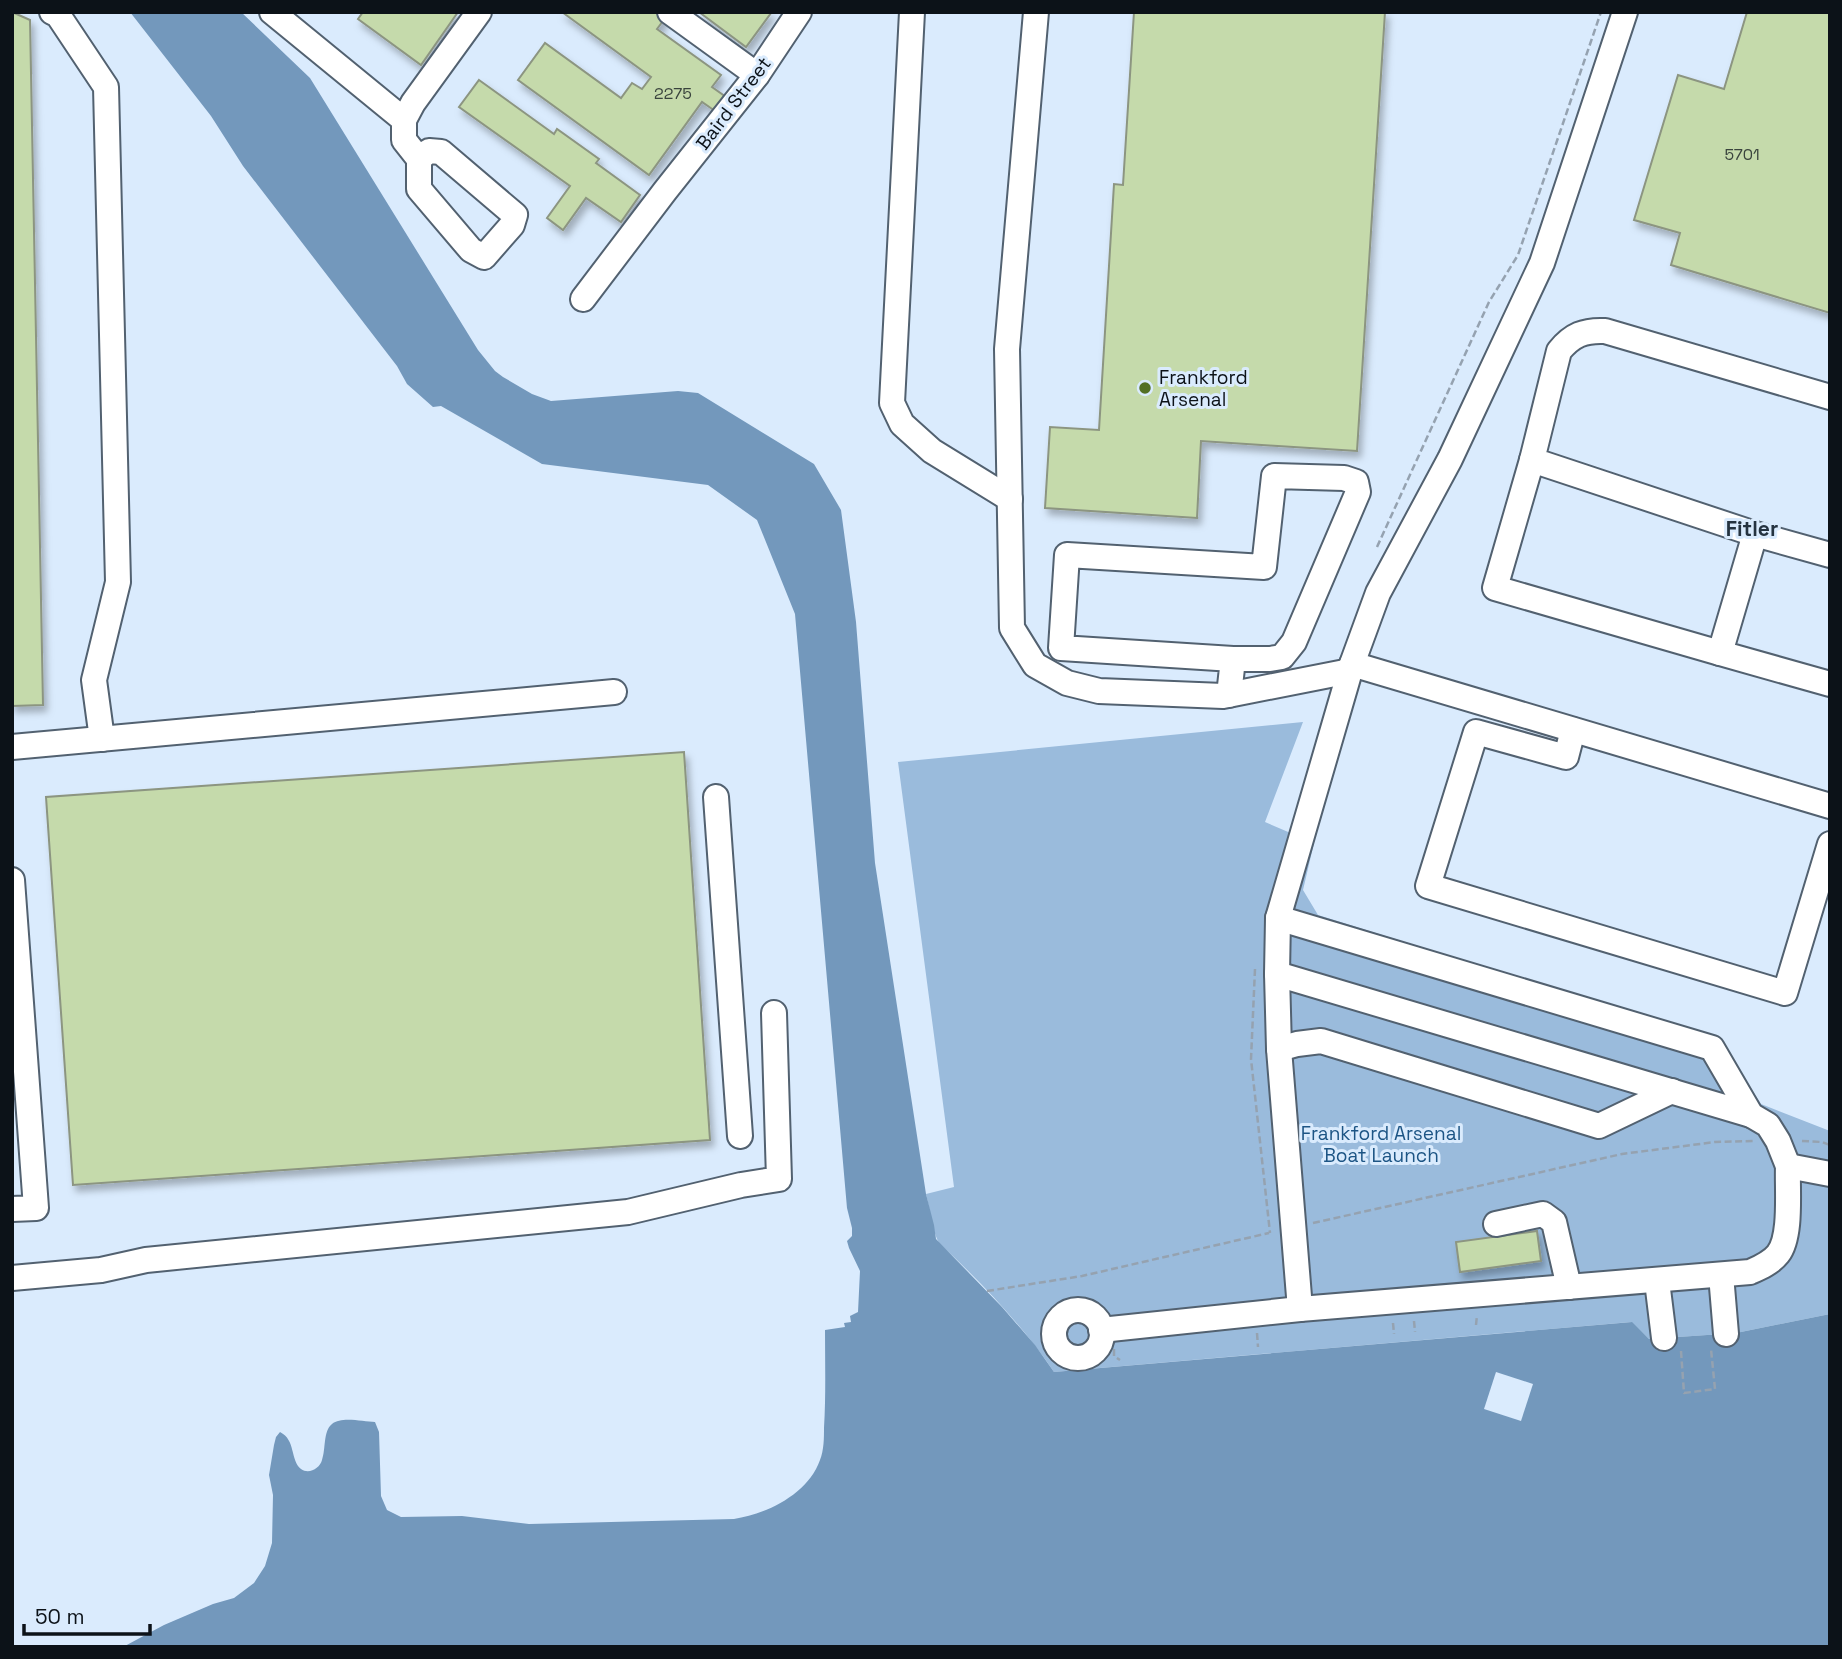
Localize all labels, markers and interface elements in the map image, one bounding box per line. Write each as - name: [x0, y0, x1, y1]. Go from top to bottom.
- street label: Baird Street: [690, 52, 777, 155]
- house number: 2275: [654, 83, 692, 104]
- house number: 5701: [1724, 144, 1760, 165]
- place label: Frankford Arsenal: [1159, 365, 1248, 412]
- marker: Frankford Arsenal: [1137, 380, 1153, 396]
- district label: Fitler: [1726, 515, 1778, 542]
- park label: Frankford Arsenal Boat Launch: [1301, 1121, 1461, 1168]
- scale bar: [24, 1592, 150, 1636]
- text: 50 m: [35, 1603, 85, 1630]

